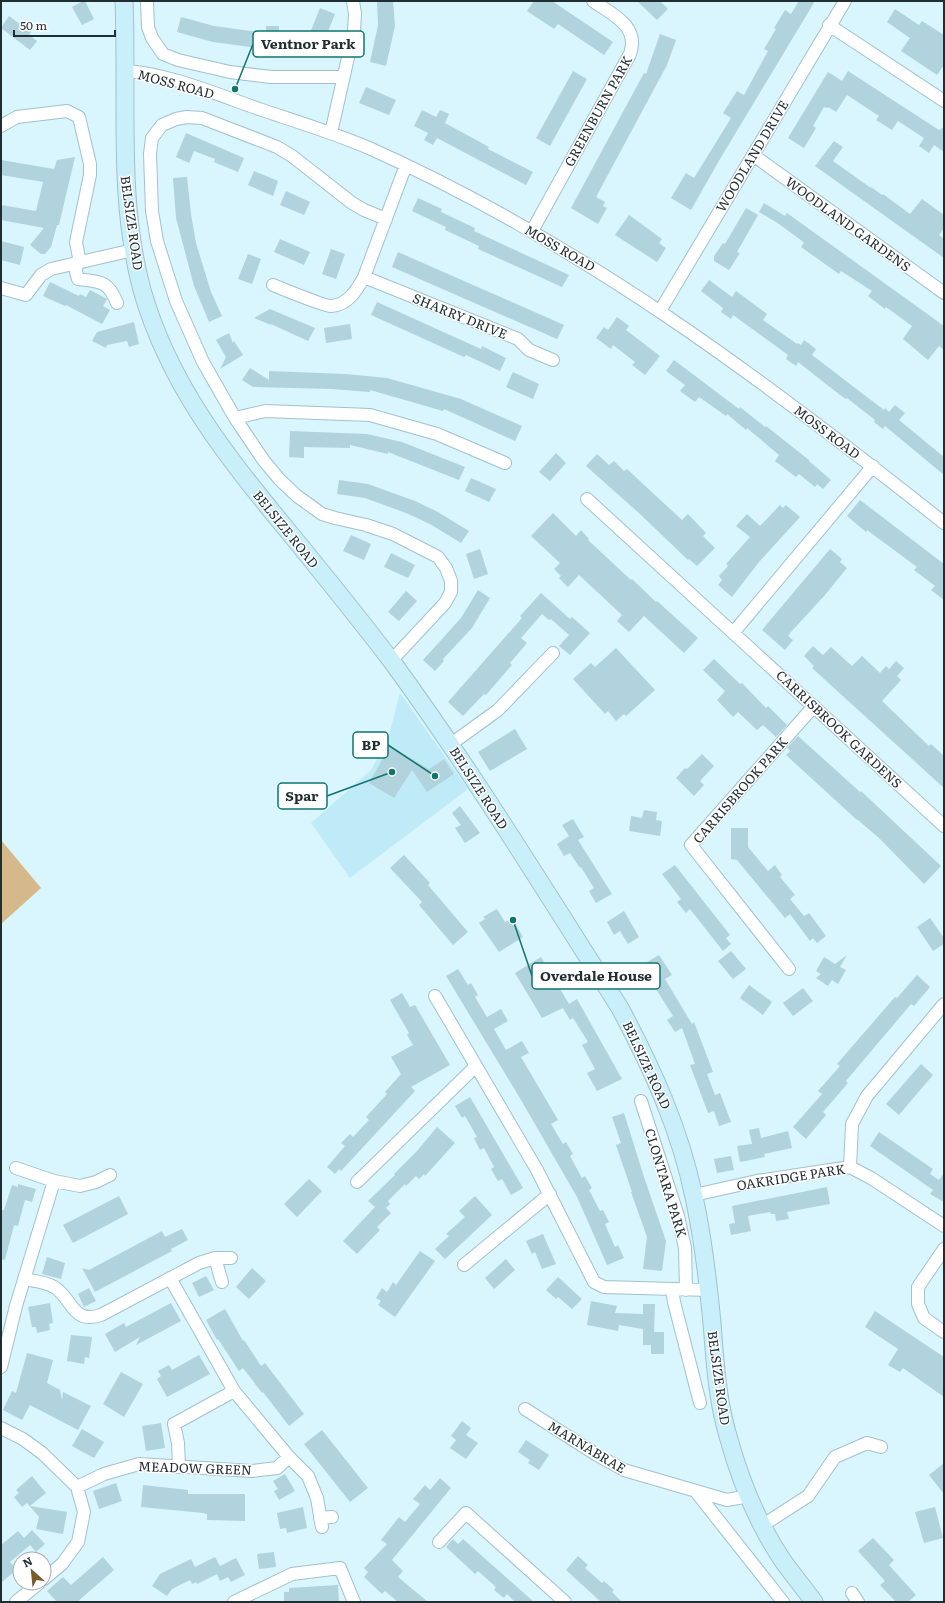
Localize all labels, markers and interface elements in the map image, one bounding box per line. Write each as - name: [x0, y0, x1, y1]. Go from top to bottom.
- scale bar: [14, 12, 115, 38]
- text: 50 m: [20, 16, 47, 34]
- callout: Ventnor Park: [253, 31, 364, 57]
- text: Ventnor Park: [261, 33, 356, 53]
- street label: GREENBURN PARK: [559, 52, 636, 170]
- street label: MOSS ROAD: [136, 64, 217, 103]
- street label: WOODLAND DRIVE: [711, 96, 793, 215]
- street label: WOODLAND GARDENS: [782, 172, 915, 276]
- street label: BELSIZE ROAD: [116, 174, 149, 271]
- street label: MOSS ROAD: [522, 220, 599, 275]
- street label: SHARRY DRIVE: [410, 288, 510, 343]
- street label: MOSS ROAD: [790, 400, 864, 463]
- street label: BELSIZE ROAD: [249, 486, 324, 572]
- street label: CARRISBROOK GARDENS: [772, 665, 907, 792]
- callout: BP: [353, 732, 388, 758]
- street label: CARRISBROOK PARK: [688, 732, 791, 847]
- text: BP: [362, 734, 380, 754]
- street label: BELSIZE ROAD: [446, 743, 513, 833]
- callout: Spar: [278, 783, 327, 809]
- text: Spar: [285, 785, 319, 805]
- callout: Overdale House: [532, 963, 660, 989]
- text: Overdale House: [540, 965, 652, 985]
- street label: BELSIZE ROAD: [619, 1018, 676, 1112]
- street label: CLONTARA PARK: [641, 1126, 692, 1240]
- street label: OAKRIDGE PARK: [735, 1159, 847, 1194]
- street label: BELSIZE ROAD: [703, 1329, 736, 1426]
- street label: MARNABRAE: [545, 1416, 630, 1477]
- street label: MEADOW GREEN: [138, 1456, 252, 1479]
- north arrow: [12, 1551, 52, 1591]
- text: N: [19, 1552, 35, 1570]

